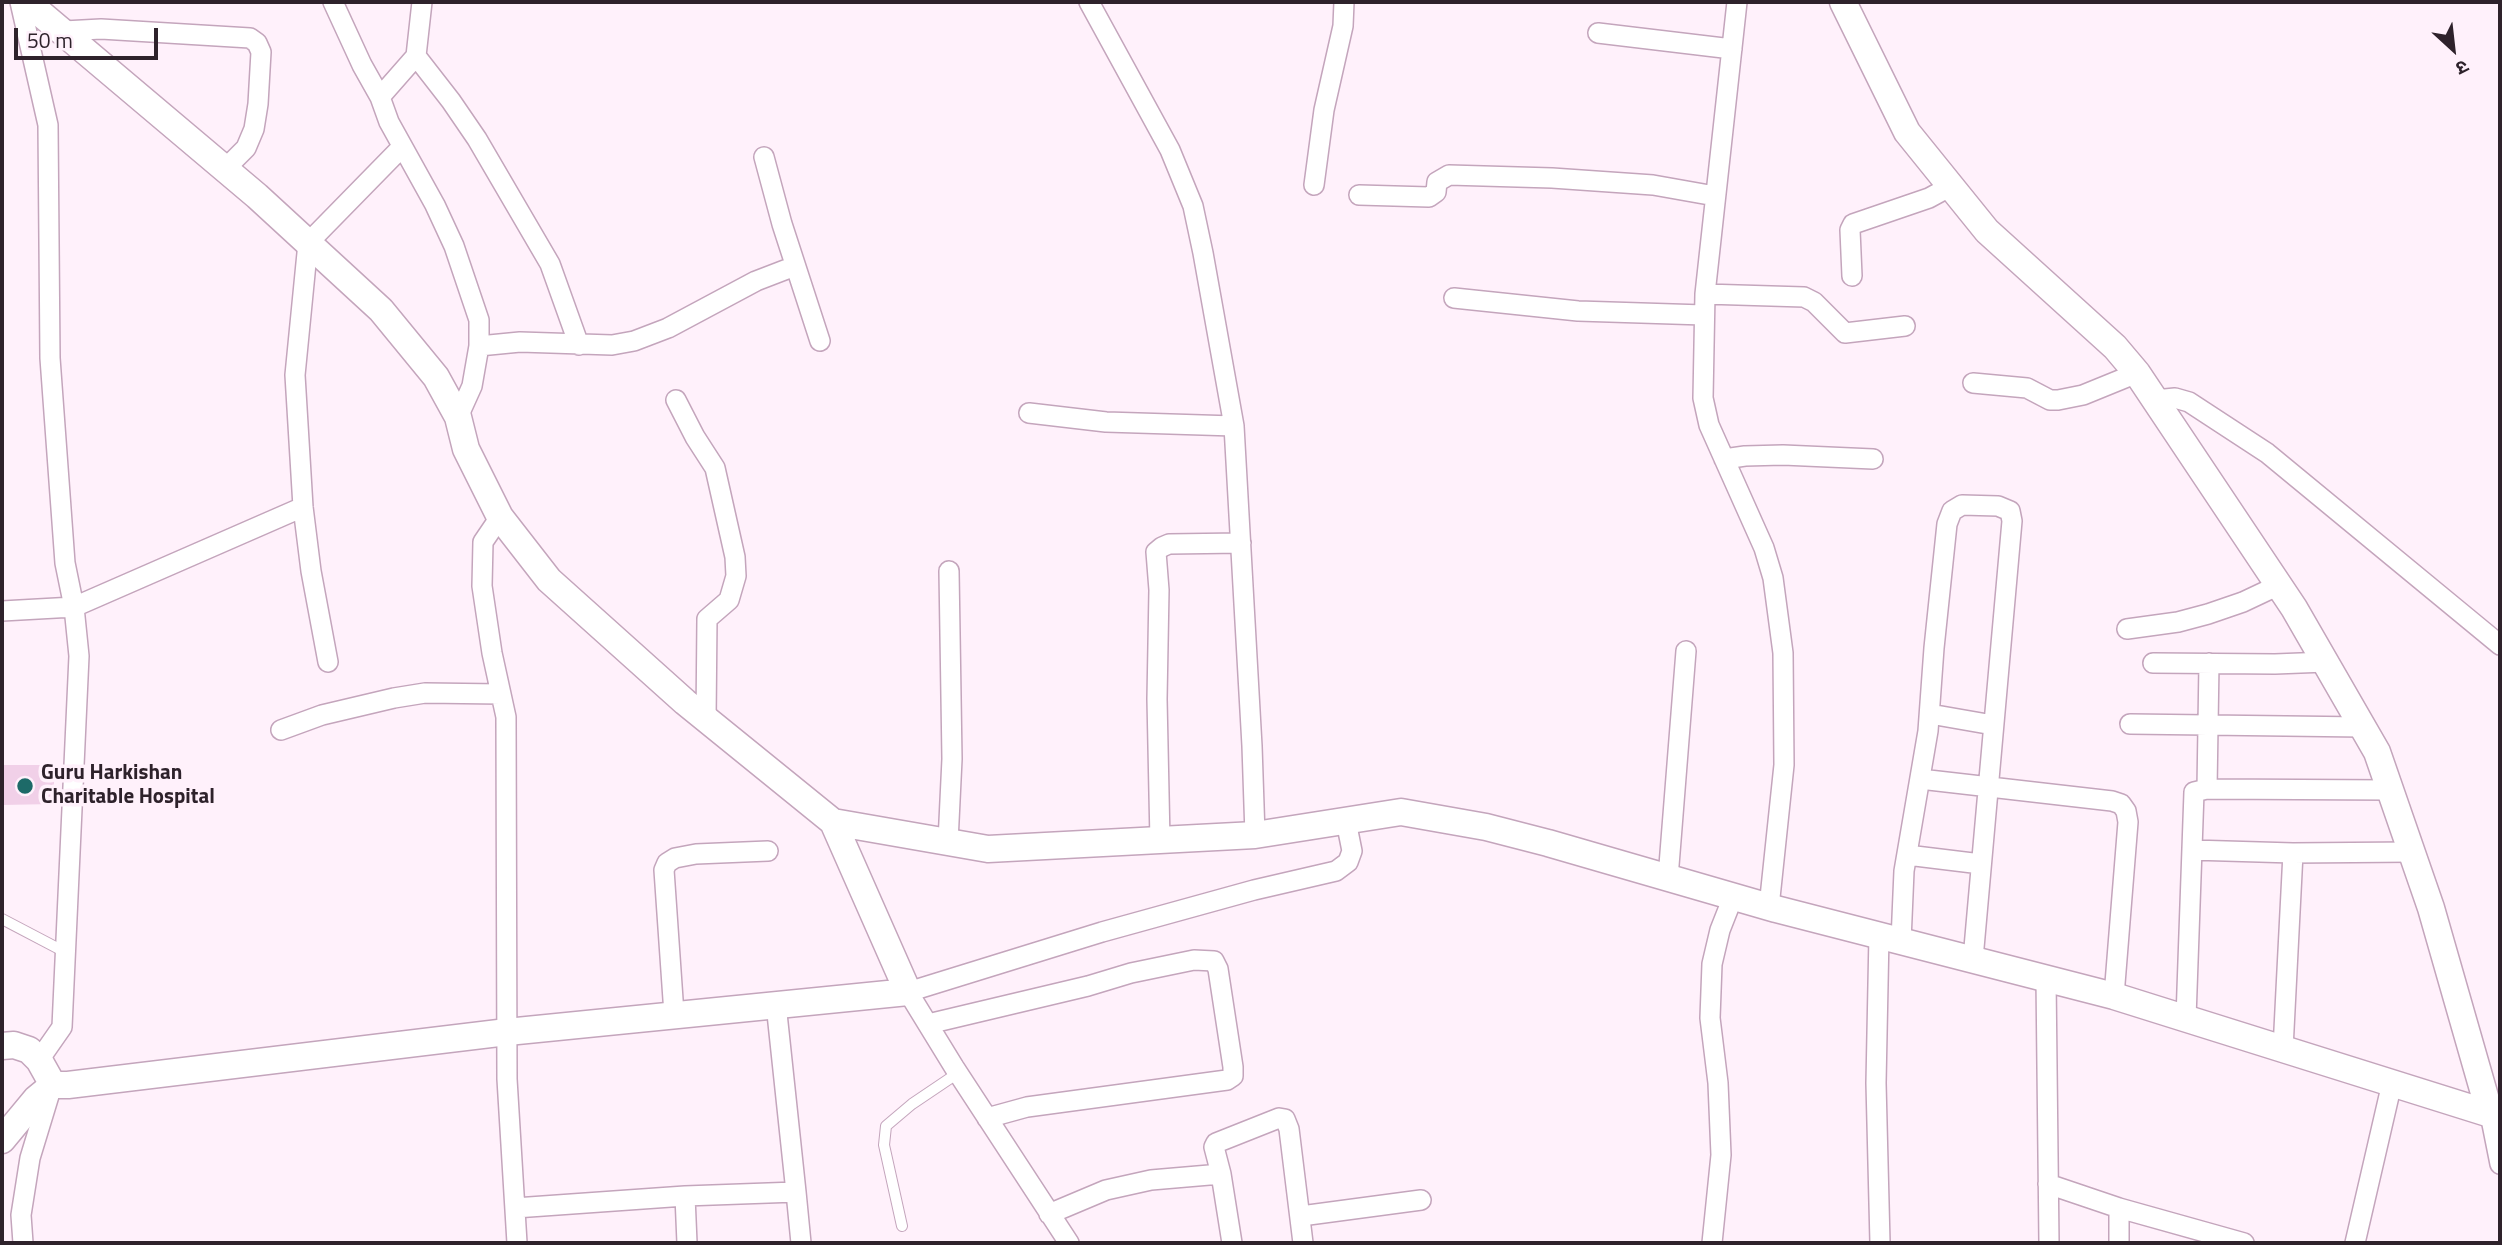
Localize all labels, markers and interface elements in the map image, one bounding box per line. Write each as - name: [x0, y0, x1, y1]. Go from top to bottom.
- scale bar: [18, 14, 161, 58]
- north arrow: [2418, 14, 2488, 84]
- text: 50 m: [27, 24, 73, 56]
- text: उ: [2451, 53, 2474, 84]
- place label: Guru Harkishan Charitable Hospital: [41, 761, 215, 811]
- marker: Guru Harkishan Charitable Hospital: [15, 776, 35, 796]

